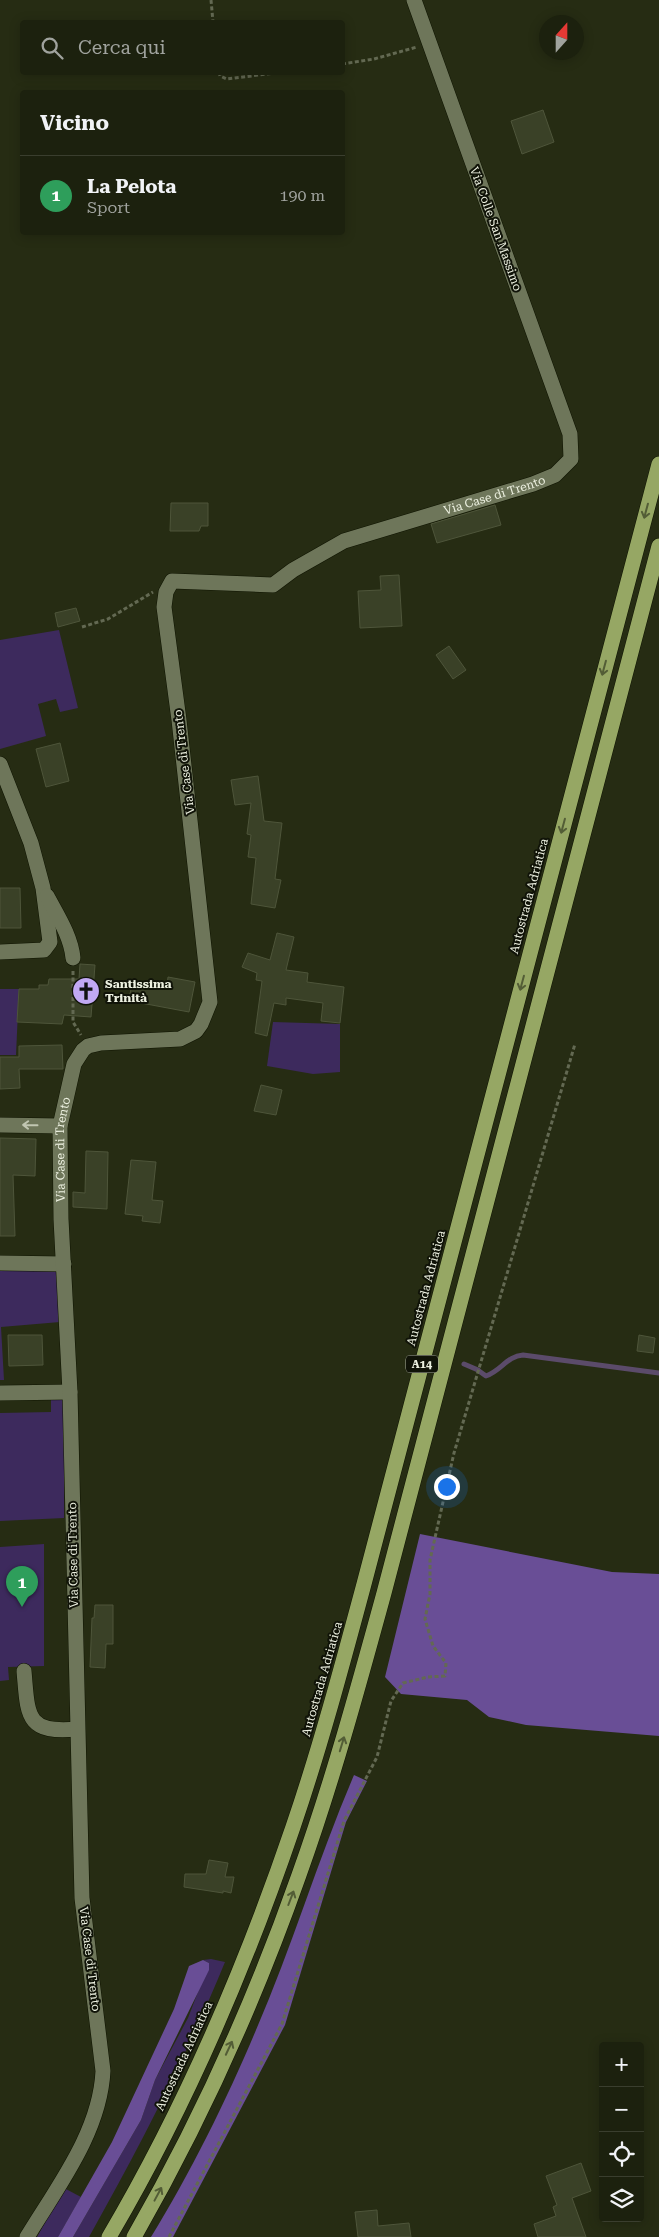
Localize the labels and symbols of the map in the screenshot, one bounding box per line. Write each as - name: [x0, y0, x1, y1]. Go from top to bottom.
- north arrow: [539, 15, 584, 60]
- street label: Via Colle San Massimo: [467, 165, 525, 293]
- street label: Via Case di Trento: [442, 473, 547, 518]
- one-way arrow: [641, 503, 651, 519]
- one-way arrow: [599, 660, 609, 676]
- street label: Via Case di Trento: [171, 709, 197, 815]
- one-way arrow: [558, 817, 568, 833]
- street label: Autostrada Adriatica: [507, 836, 551, 955]
- one-way arrow: [517, 974, 526, 990]
- church icon: Santissima Trinità: [71, 976, 101, 1006]
- place label: Santissima Trinità: [105, 977, 172, 1005]
- street label: Via Case di Trento: [53, 1096, 73, 1202]
- one-way arrow: [22, 1120, 38, 1130]
- street label: Autostrada Adriatica: [404, 1228, 448, 1347]
- road number: A14: [406, 1356, 438, 1372]
- your location: [434, 1474, 460, 1500]
- street label: Via Case di Trento: [65, 1502, 81, 1608]
- pin: 1: [6, 1566, 38, 1607]
- street label: Autostrada Adriatica: [299, 1619, 345, 1738]
- one-way arrow: [338, 1736, 348, 1752]
- one-way arrow: [287, 1891, 296, 1906]
- street label: Via Case di Trento: [77, 1906, 103, 2012]
- street label: Autostrada Adriatica: [153, 1999, 216, 2113]
- one-way arrow: [224, 2041, 234, 2056]
- one-way arrow: [153, 2187, 163, 2202]

